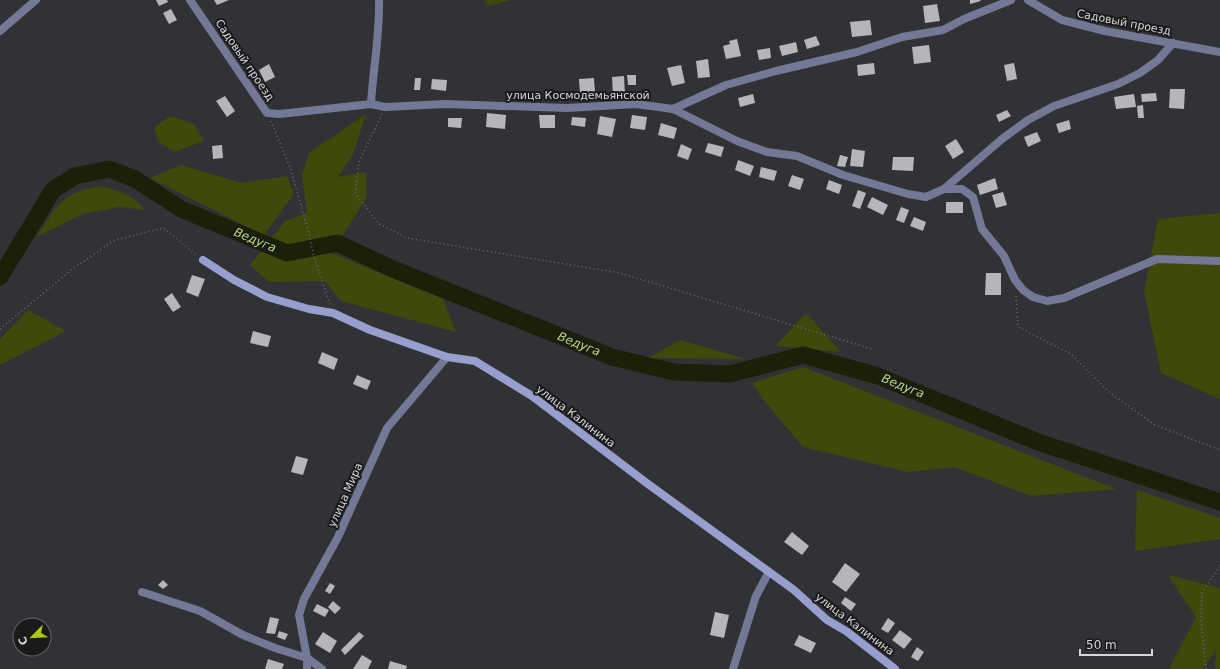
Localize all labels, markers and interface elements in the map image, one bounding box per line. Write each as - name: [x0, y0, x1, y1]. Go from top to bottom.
- street label: Садовый проезд: [1076, 7, 1172, 38]
- street label: Садовый проезд: [212, 17, 277, 104]
- street label: улица Космодемьянской: [506, 89, 650, 102]
- water label: Ведуга: [232, 225, 278, 255]
- water label: Ведуга: [556, 329, 602, 359]
- water label: Ведуга: [880, 371, 926, 401]
- street label: улица Калинина: [534, 382, 618, 450]
- street label: улица Мира: [326, 461, 365, 529]
- street label: улица Калинина: [813, 590, 897, 658]
- north arrow: [12, 617, 52, 657]
- scale bar: [1080, 631, 1152, 657]
- text: С: [16, 635, 31, 647]
- text: 50 m: [1086, 638, 1117, 652]

